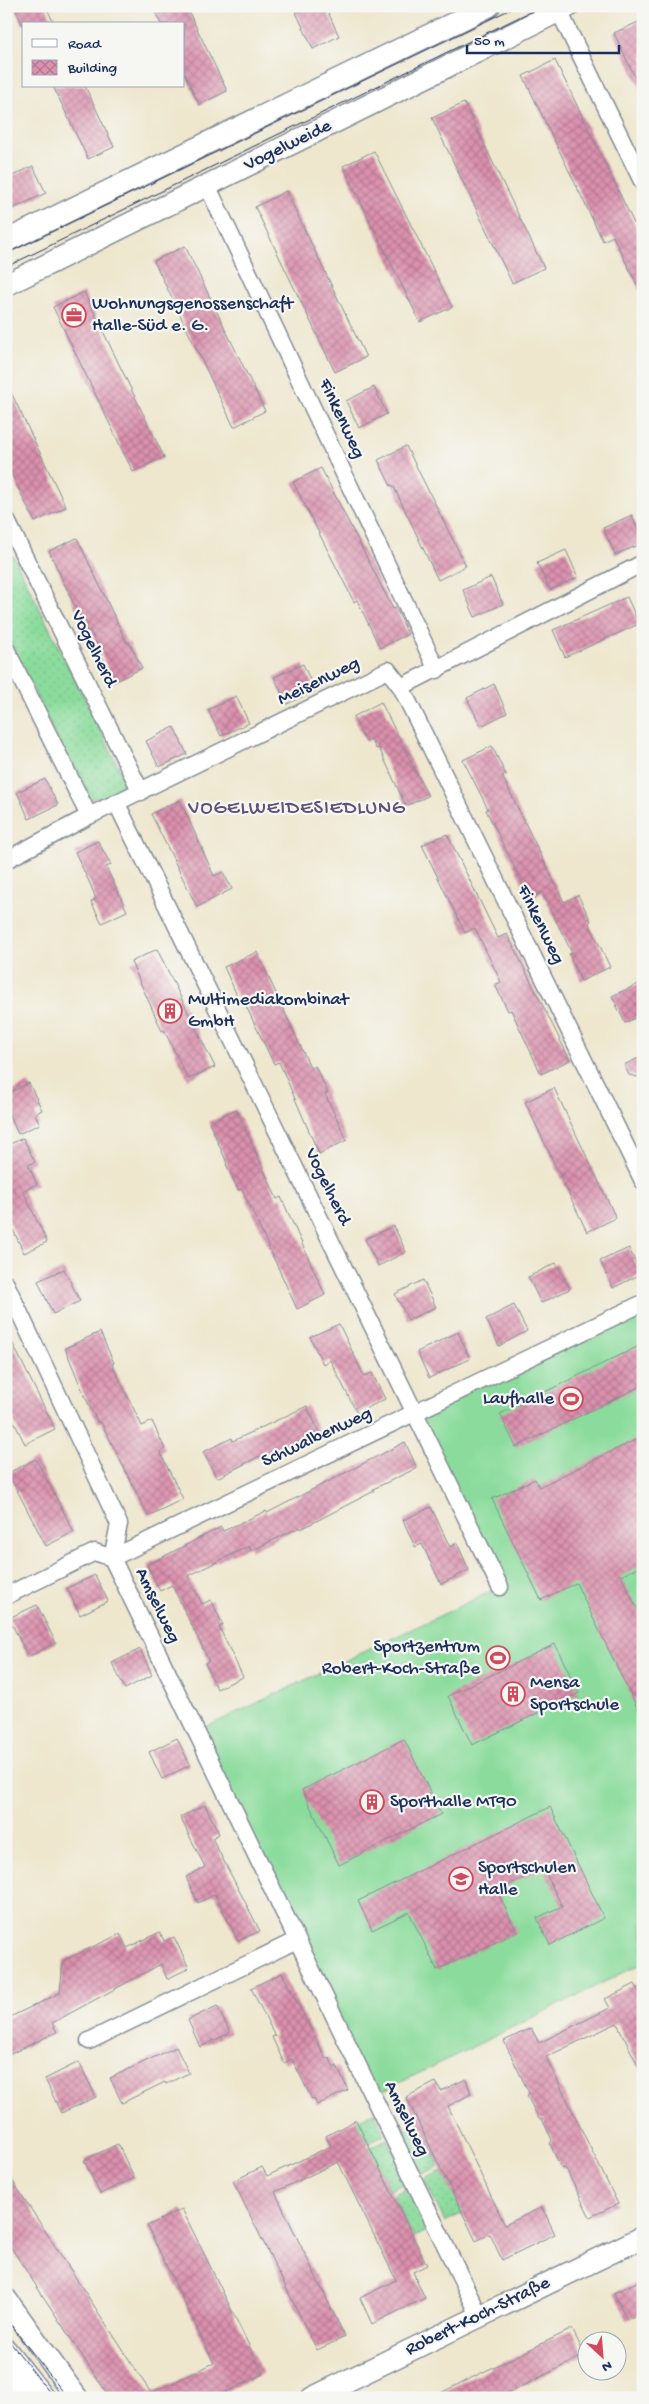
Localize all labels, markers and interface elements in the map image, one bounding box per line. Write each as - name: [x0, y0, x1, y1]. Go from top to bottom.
- legend: [22, 22, 185, 88]
- scale bar: [467, 22, 619, 54]
- text: 50 m: [474, 33, 505, 51]
- text: Road: [68, 36, 102, 54]
- text: Building: [67, 60, 117, 78]
- street label: Vogelweide: [239, 115, 336, 178]
- place label: Wohnungsgenossenschaft Halle-Süd e. G.: [92, 293, 295, 338]
- office icon: Wohnungsgenossenschaft Halle-Süd e. G.: [61, 302, 87, 328]
- street label: Finkenweg: [312, 374, 370, 463]
- street label: Vogelherd: [64, 606, 122, 693]
- street label: Meisenweg: [274, 652, 364, 712]
- district label: VOGELWEIDESIEDLUNG: [187, 798, 406, 821]
- street label: Finkenweg: [510, 881, 569, 969]
- place label: Multimediakombinat GmbH: [188, 989, 351, 1034]
- building icon: Multimediakombinat GmbH: [157, 998, 183, 1024]
- street label: Vogelherd: [298, 1144, 356, 1231]
- sports icon: Laufhalle: [558, 1386, 584, 1412]
- place label: Laufhalle: [483, 1388, 554, 1411]
- street label: Schwalbenweg: [258, 1402, 376, 1474]
- street label: Amselweg: [129, 1565, 185, 1648]
- place label: Sportzentrum Robert-Koch-Straße: [322, 1636, 481, 1681]
- sports icon: Sportzentrum Robert-Koch-Straße: [485, 1645, 511, 1671]
- place label: Mensa Sportschule: [530, 1672, 619, 1717]
- building icon: Mensa Sportschule: [500, 1681, 526, 1707]
- building icon: Sporthalle MT90: [359, 1789, 385, 1815]
- place label: Sporthalle MT90: [390, 1791, 517, 1814]
- place label: Sportschulen Halle: [478, 1857, 576, 1902]
- school or university icon: Sportschulen Halle: [448, 1866, 474, 1892]
- street label: Amselweg: [378, 2078, 434, 2161]
- street label: Robert-Koch-Straße: [402, 2272, 554, 2362]
- north arrow: [576, 2332, 626, 2382]
- text: N: [599, 2356, 614, 2375]

